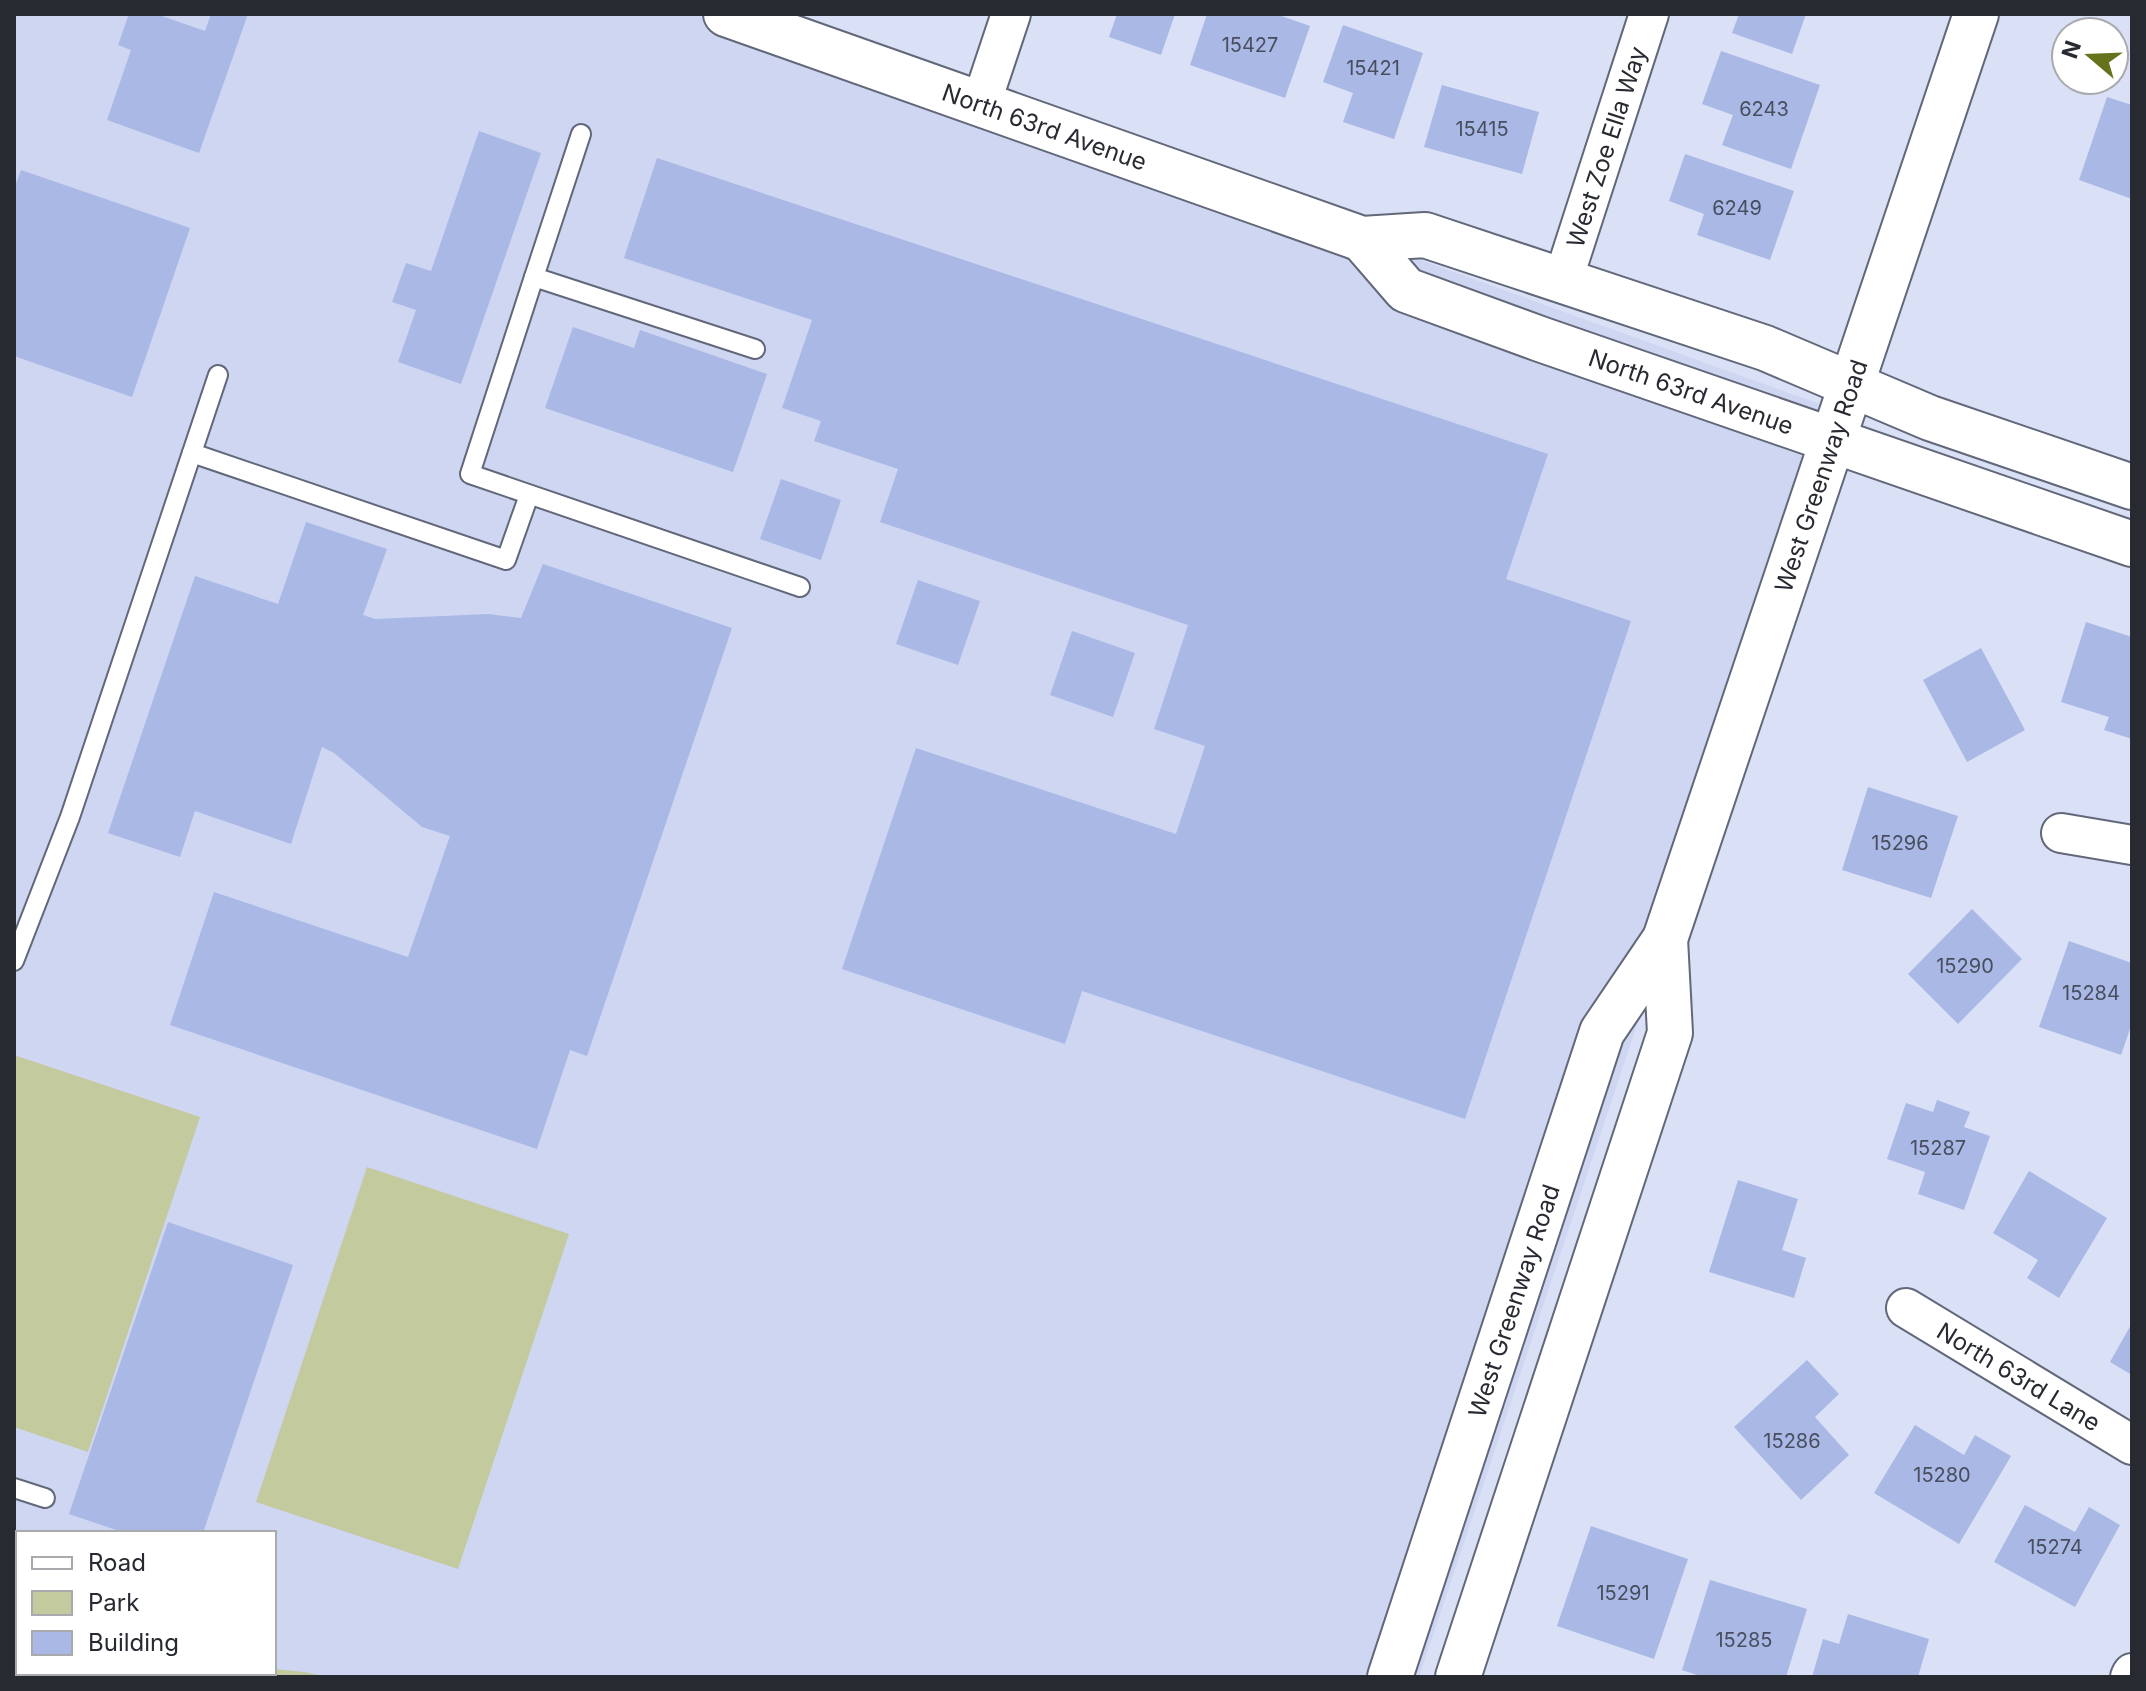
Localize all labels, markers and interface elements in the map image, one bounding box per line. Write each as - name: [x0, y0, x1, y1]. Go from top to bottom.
- north arrow: [2050, 16, 2130, 96]
- house number: 15427: [1222, 33, 1278, 57]
- text: N: [2056, 37, 2086, 62]
- street label: West Zoe Ella Way: [1560, 43, 1652, 251]
- house number: 15421: [1346, 56, 1400, 80]
- street label: North 63rd Avenue: [939, 77, 1151, 176]
- house number: 6243: [1739, 97, 1789, 121]
- house number: 15415: [1455, 117, 1509, 141]
- house number: 6249: [1712, 196, 1762, 220]
- street label: North 63rd Avenue: [1585, 342, 1797, 440]
- street label: West Greenway Road: [1768, 356, 1873, 596]
- house number: 15296: [1871, 831, 1929, 855]
- house number: 15290: [1936, 954, 1994, 978]
- house number: 15284: [2062, 981, 2120, 1005]
- house number: 15287: [1910, 1136, 1966, 1160]
- street label: West Greenway Road: [1462, 1181, 1565, 1421]
- street label: North 63rd Lane: [1932, 1316, 2106, 1437]
- house number: 15286: [1763, 1429, 1821, 1453]
- house number: 15280: [1913, 1463, 1971, 1487]
- legend: [16, 1531, 276, 1675]
- house number: 15274: [2027, 1535, 2083, 1559]
- text: Road: [88, 1548, 146, 1577]
- house number: 15291: [1596, 1581, 1650, 1605]
- text: Park: [88, 1588, 139, 1617]
- text: Building: [88, 1628, 179, 1657]
- house number: 15285: [1715, 1628, 1773, 1652]

